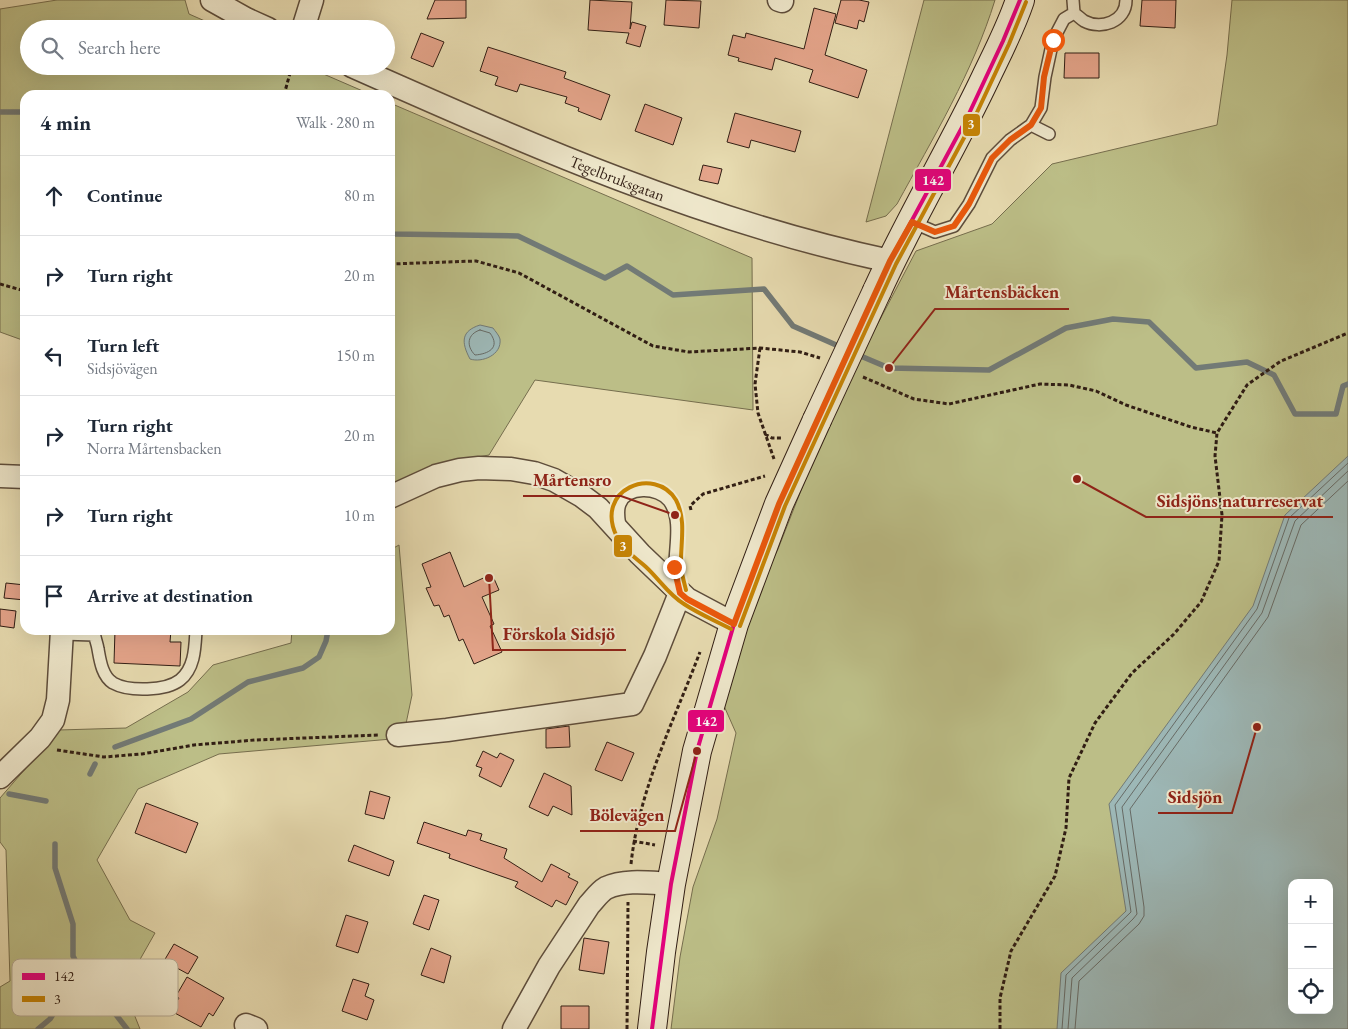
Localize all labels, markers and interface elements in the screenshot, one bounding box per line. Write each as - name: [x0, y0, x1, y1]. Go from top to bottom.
- search box: [20, 20, 395, 75]
- route start: [1042, 29, 1065, 52]
- icon: search: [38, 34, 66, 62]
- text: Search here: [78, 35, 160, 60]
- text: 4 min: [40, 109, 91, 136]
- text: Walk · 280 m: [296, 112, 375, 133]
- line badge: 3: [962, 113, 981, 137]
- text: 3: [967, 115, 975, 133]
- street label: Tegelbruksgatan: [567, 150, 668, 206]
- line badge: 142: [914, 168, 952, 192]
- text: 142: [922, 171, 945, 189]
- icon: ahead: [40, 182, 68, 210]
- text: Continue: [87, 183, 162, 208]
- text: 80 m: [344, 185, 375, 206]
- icon: right: [40, 262, 68, 290]
- text: Turn right: [87, 263, 173, 288]
- text: 20 m: [344, 265, 375, 286]
- callout: Mårtensbäcken: [935, 276, 1069, 309]
- text: Mårtensbäcken: [945, 280, 1059, 303]
- text: Turn left: [87, 333, 159, 358]
- icon: left: [40, 342, 68, 370]
- text: 150 m: [336, 345, 375, 366]
- text: Sidsjövägen: [87, 358, 158, 379]
- text: Turn right: [87, 413, 173, 438]
- icon: right: [40, 422, 68, 450]
- text: 20 m: [344, 425, 375, 446]
- text: Norra Mårtensbacken: [87, 438, 222, 459]
- callout: Mårtensro: [523, 463, 621, 496]
- text: Mårtensro: [533, 468, 611, 491]
- callout: Sidsjöns naturreservat: [1146, 484, 1333, 517]
- text: Sidsjöns naturreservat: [1157, 489, 1324, 512]
- icon: right: [40, 502, 68, 530]
- text: Turn right: [87, 503, 173, 528]
- text: 10 m: [344, 505, 375, 526]
- line badge: 3: [613, 534, 633, 558]
- text: 3: [619, 537, 627, 555]
- route end: [663, 556, 686, 579]
- icon: arrive: [40, 582, 68, 610]
- text: Arrive at destination: [87, 583, 253, 608]
- callout: Förskola Sidsjö: [493, 617, 626, 650]
- text: Förskola Sidsjö: [503, 622, 615, 645]
- line badge: 142: [687, 709, 725, 733]
- text: 142: [695, 712, 718, 730]
- callout: Sidsjön: [1158, 780, 1232, 813]
- text: Sidsjön: [1168, 785, 1222, 808]
- callout: Bölevägen: [580, 798, 675, 831]
- text: Bölevägen: [590, 803, 664, 826]
- map controls: [1288, 879, 1333, 1014]
- button: +: [1288, 879, 1333, 924]
- button: −: [1288, 924, 1333, 969]
- legend: [12, 959, 178, 1016]
- text: 142: [54, 967, 74, 985]
- button: locate: [1288, 969, 1333, 1014]
- text: 3: [54, 990, 61, 1008]

